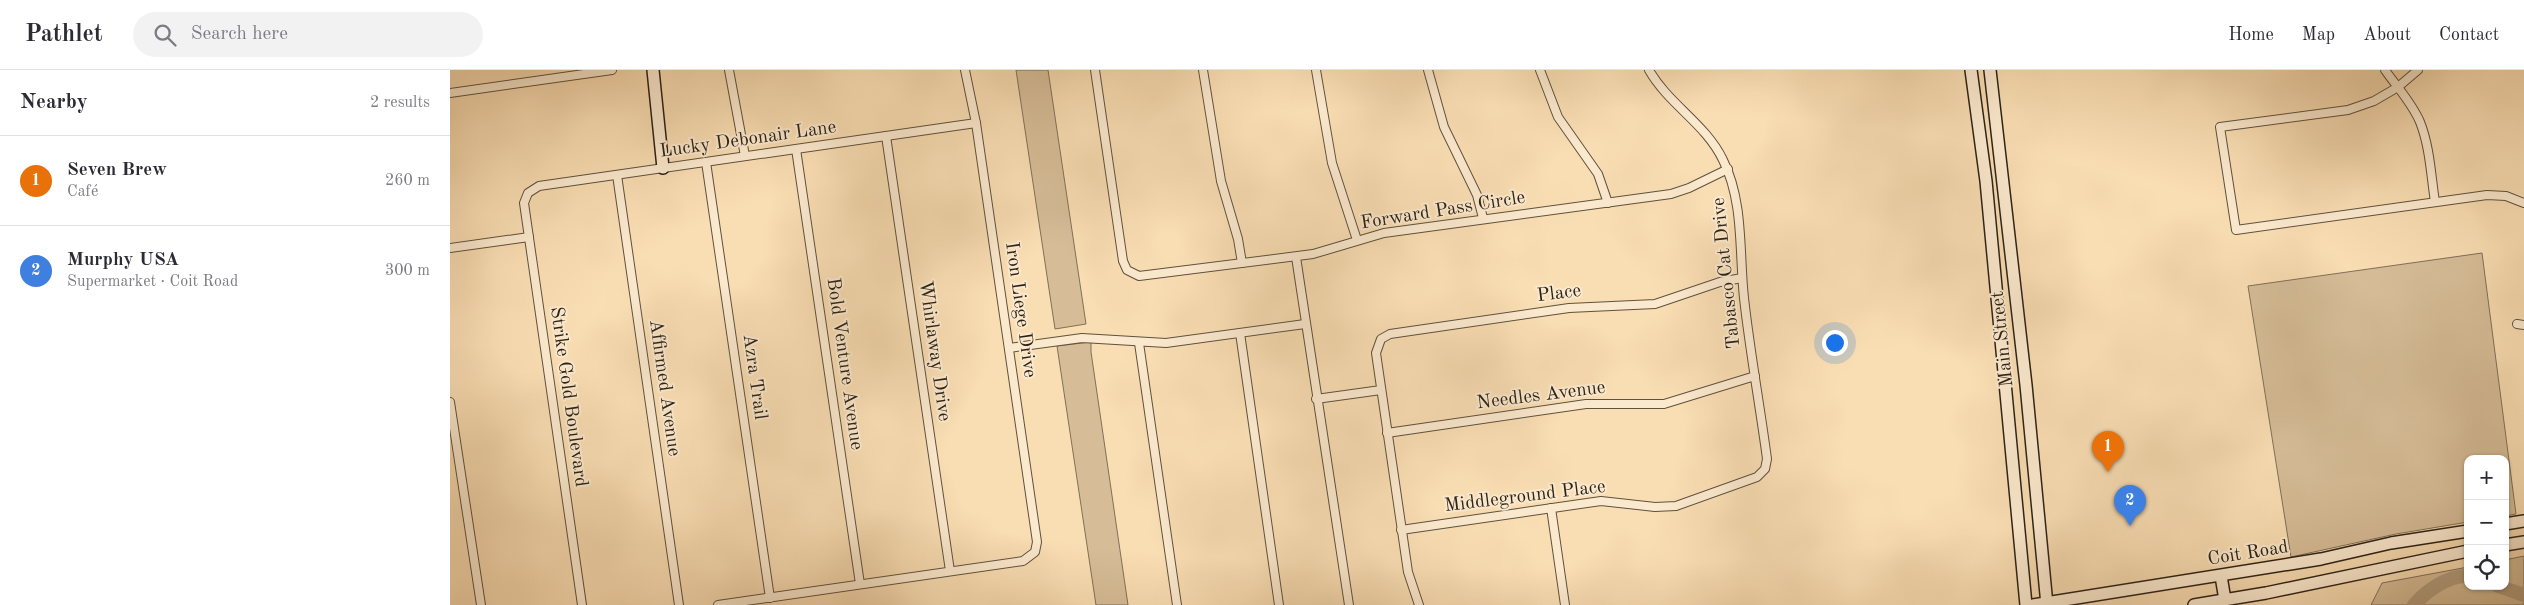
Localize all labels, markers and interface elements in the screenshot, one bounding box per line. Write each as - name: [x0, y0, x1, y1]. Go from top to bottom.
- search box: [133, 12, 483, 57]
- icon: search: [151, 21, 179, 49]
- text: Pathlet: [25, 23, 103, 47]
- text: Search here: [191, 25, 288, 44]
- text: Home: [2228, 26, 2274, 44]
- text: Map: [2302, 26, 2335, 44]
- text: About: [2363, 26, 2411, 44]
- text: Contact: [2439, 26, 2499, 44]
- text: Nearby: [20, 92, 88, 113]
- text: 2 results: [370, 95, 430, 111]
- street label: Lucky Debonair Lane: [658, 118, 838, 162]
- text: Seven Brew: [67, 161, 167, 180]
- text: 1: [31, 173, 41, 189]
- text: 260 m: [385, 173, 430, 189]
- text: Café: [67, 184, 98, 200]
- street label: Forward Pass Circle: [1359, 189, 1527, 233]
- street label: Tabasco Cat Drive: [1710, 196, 1744, 350]
- street label: Iron Liege Drive: [1001, 241, 1039, 379]
- text: Murphy USA: [67, 251, 179, 270]
- text: 2: [31, 263, 41, 279]
- text: 300 m: [385, 263, 430, 279]
- text: Supermarket · Coit Road: [67, 274, 238, 290]
- street label: Bold Venture Avenue: [823, 277, 865, 451]
- street label: Whirlaway Drive: [915, 279, 953, 423]
- street label: Place: [1536, 282, 1582, 306]
- street label: Main Street: [1989, 290, 2017, 388]
- street label: Strike Gold Boulevard: [546, 306, 590, 488]
- street label: Affirmed Avenue: [645, 318, 683, 458]
- your location: [1822, 330, 1848, 356]
- street label: Azra Trail: [739, 333, 769, 421]
- street label: Needles Avenue: [1475, 379, 1607, 413]
- pin: 1: [2092, 431, 2124, 472]
- map controls: [2464, 455, 2509, 590]
- button: +: [2464, 455, 2509, 500]
- street label: Middleground Place: [1443, 478, 1607, 516]
- pin: 2: [2114, 485, 2146, 526]
- button: −: [2464, 500, 2509, 545]
- street label: Coit Road: [2206, 538, 2290, 570]
- button: locate: [2464, 545, 2509, 590]

